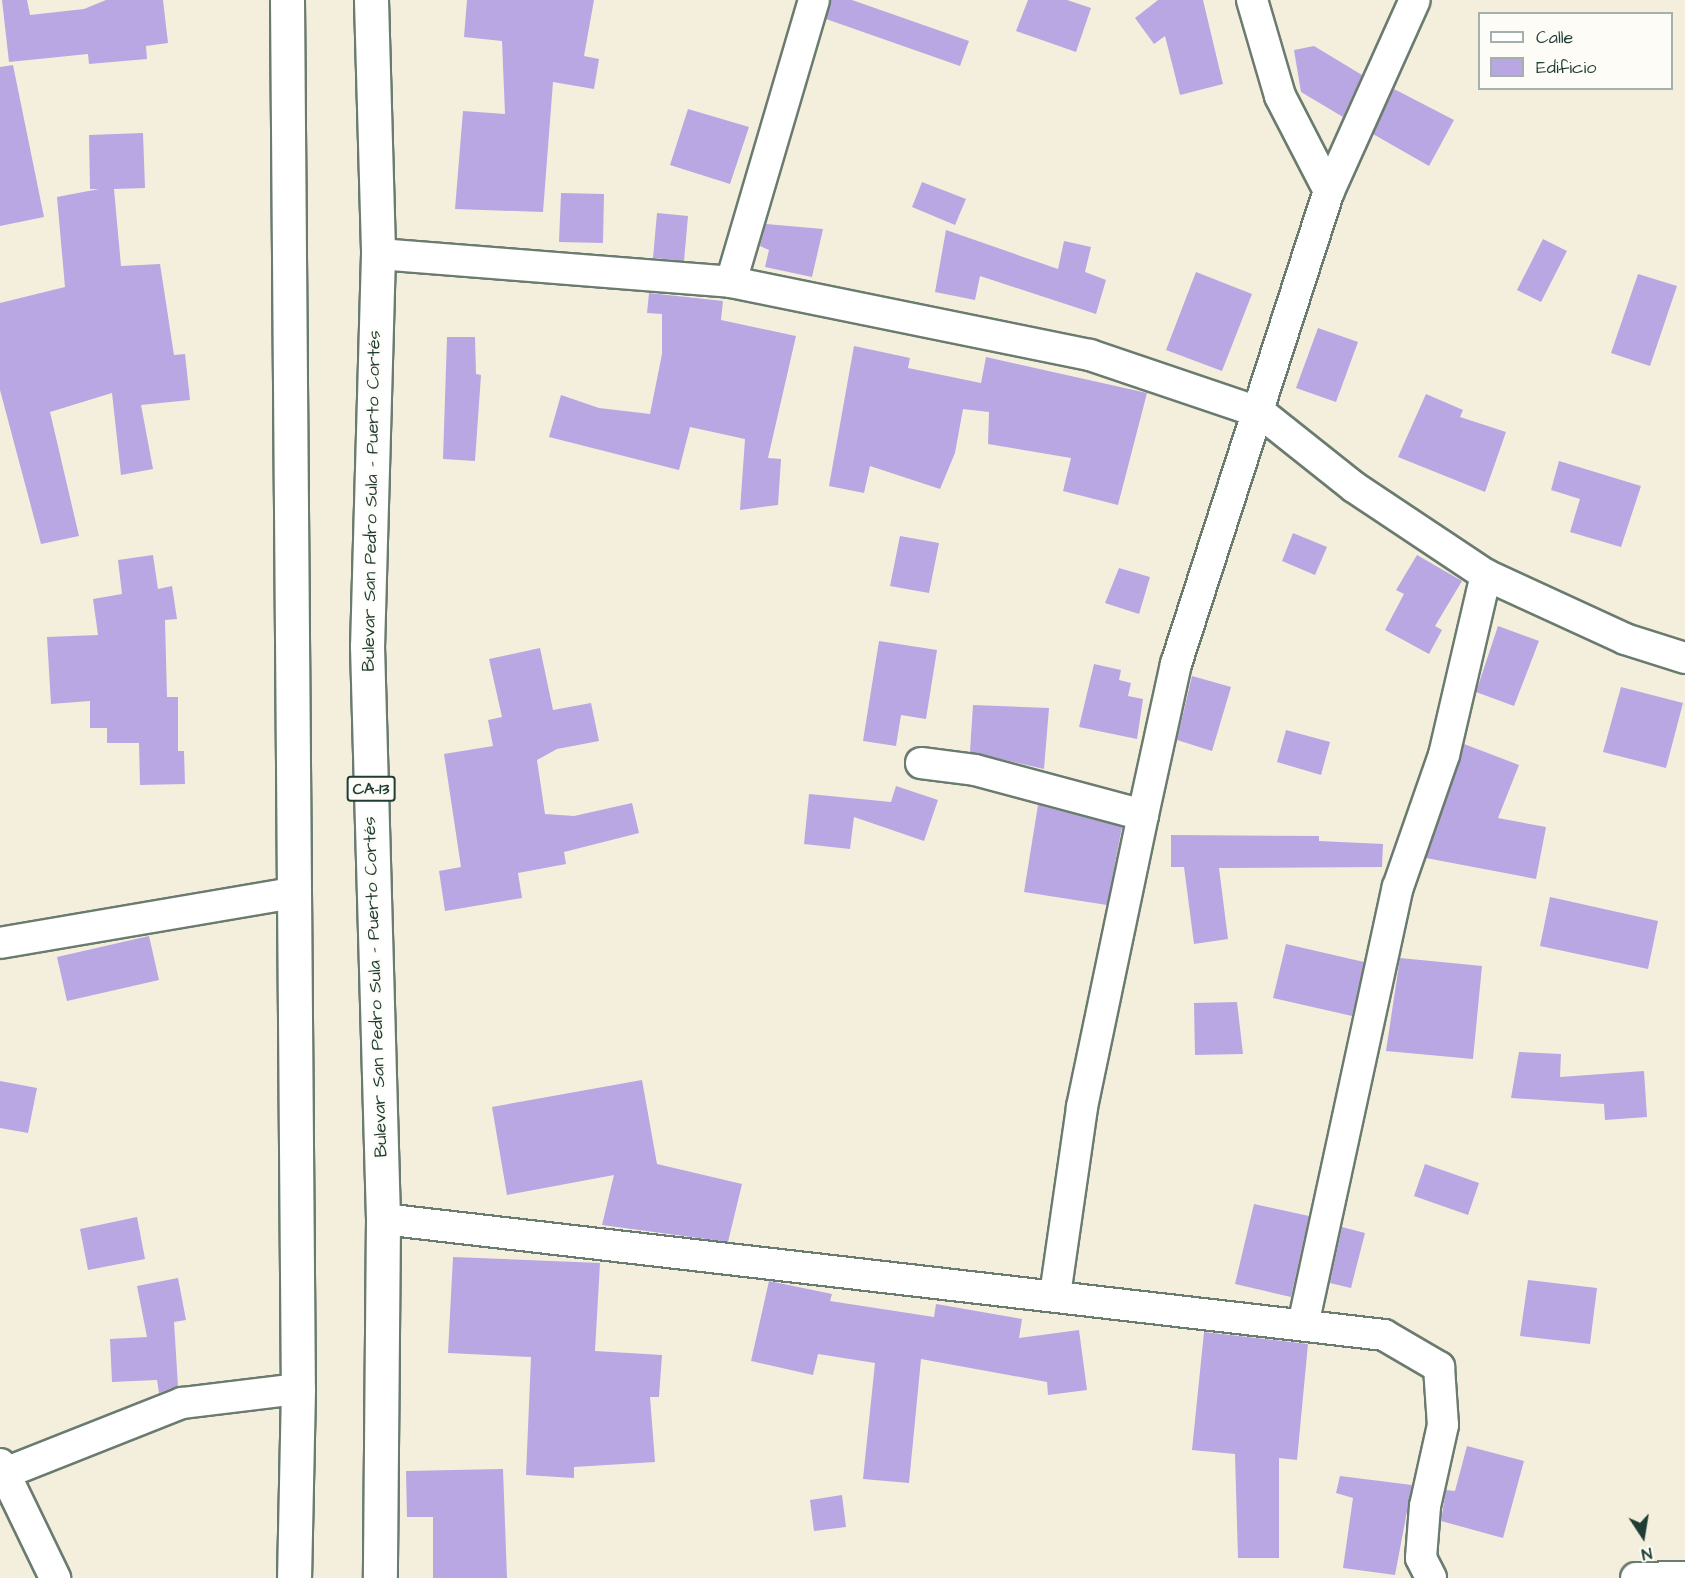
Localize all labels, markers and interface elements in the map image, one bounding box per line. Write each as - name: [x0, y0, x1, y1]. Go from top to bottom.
- legend: [1478, 12, 1673, 90]
- text: Calle: [1536, 25, 1573, 50]
- text: Edificio: [1536, 55, 1596, 80]
- street label: Bulevar San Pedro Sula - Puerto Cortés: [358, 330, 386, 672]
- road number: CA-13: [346, 776, 397, 802]
- street label: Bulevar San Pedro Sula - Puerto Cortés: [359, 816, 393, 1158]
- north arrow: [1613, 1506, 1673, 1566]
- text: N: [1640, 1542, 1654, 1565]

